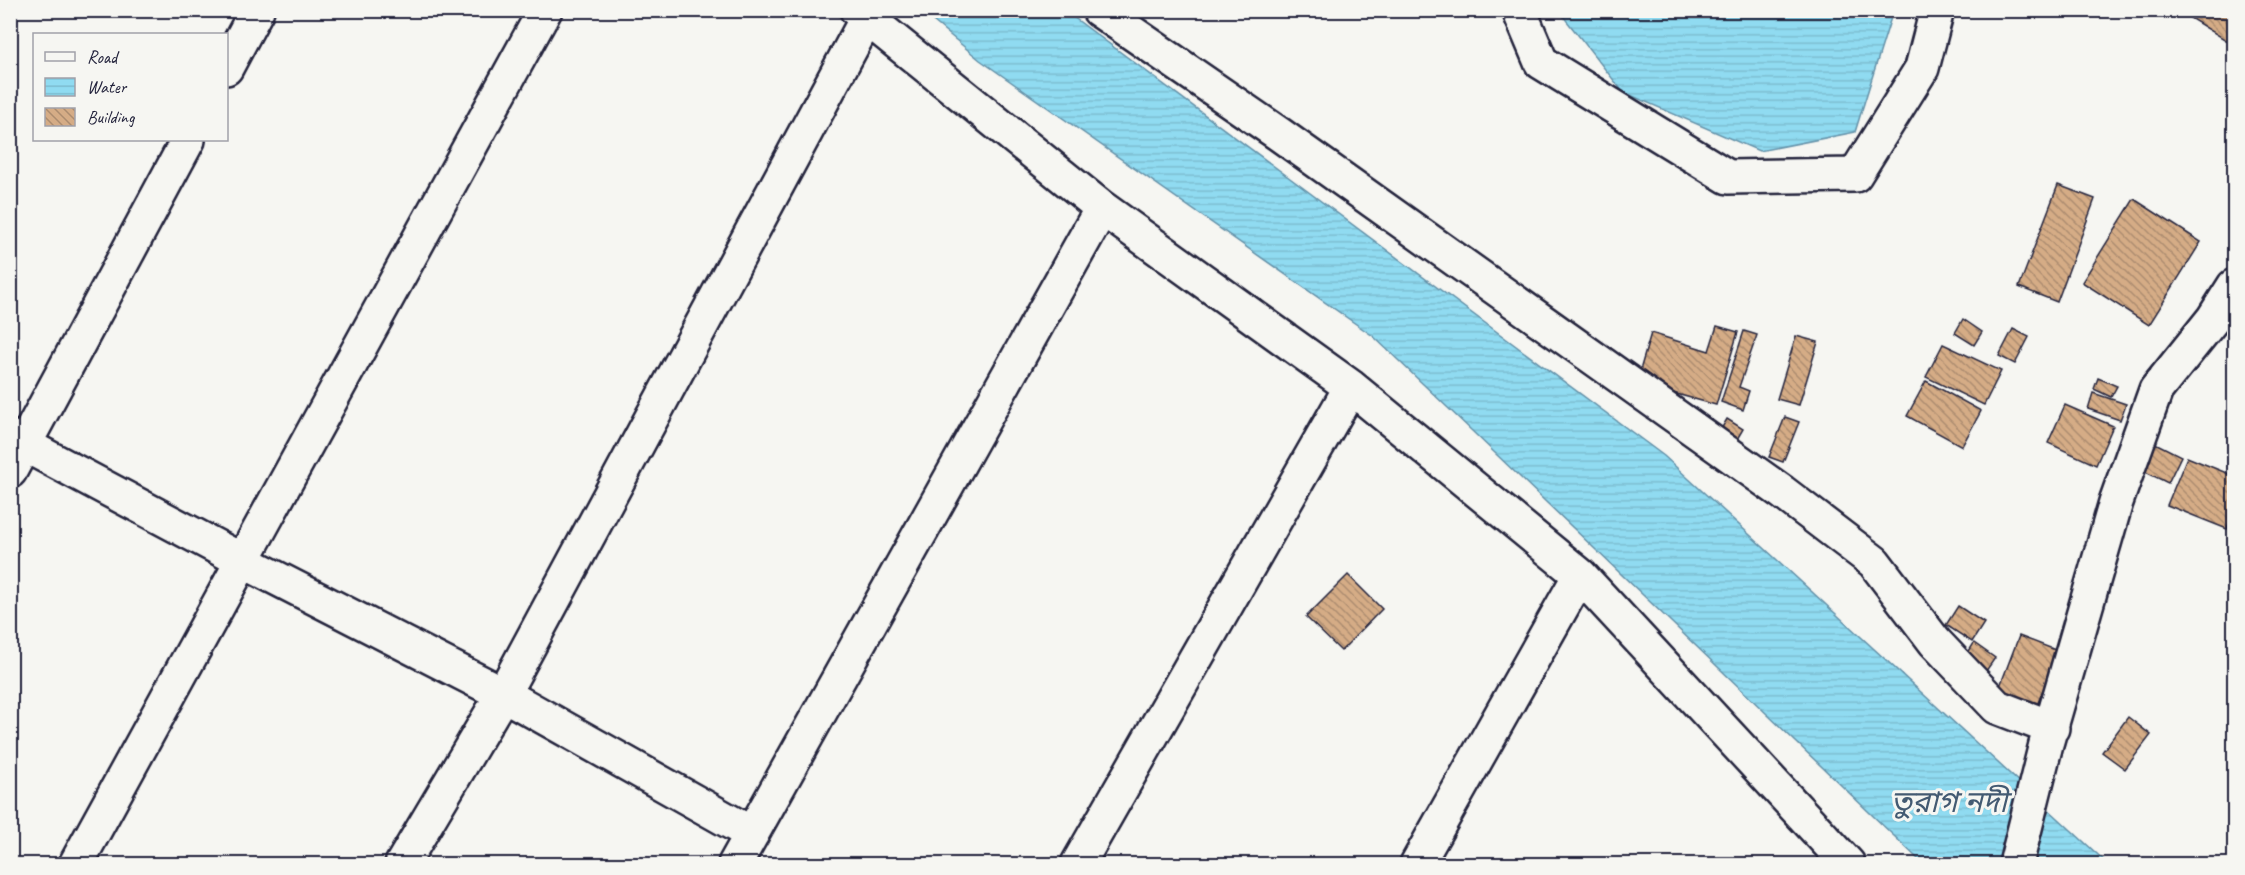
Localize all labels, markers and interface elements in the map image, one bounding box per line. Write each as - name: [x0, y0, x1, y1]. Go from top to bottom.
- legend: [33, 33, 228, 141]
- text: Road: [87, 46, 120, 68]
- text: Water: [87, 76, 128, 98]
- text: Building: [87, 106, 136, 128]
- water label: তুরাগ নদী: [1891, 783, 2012, 821]

